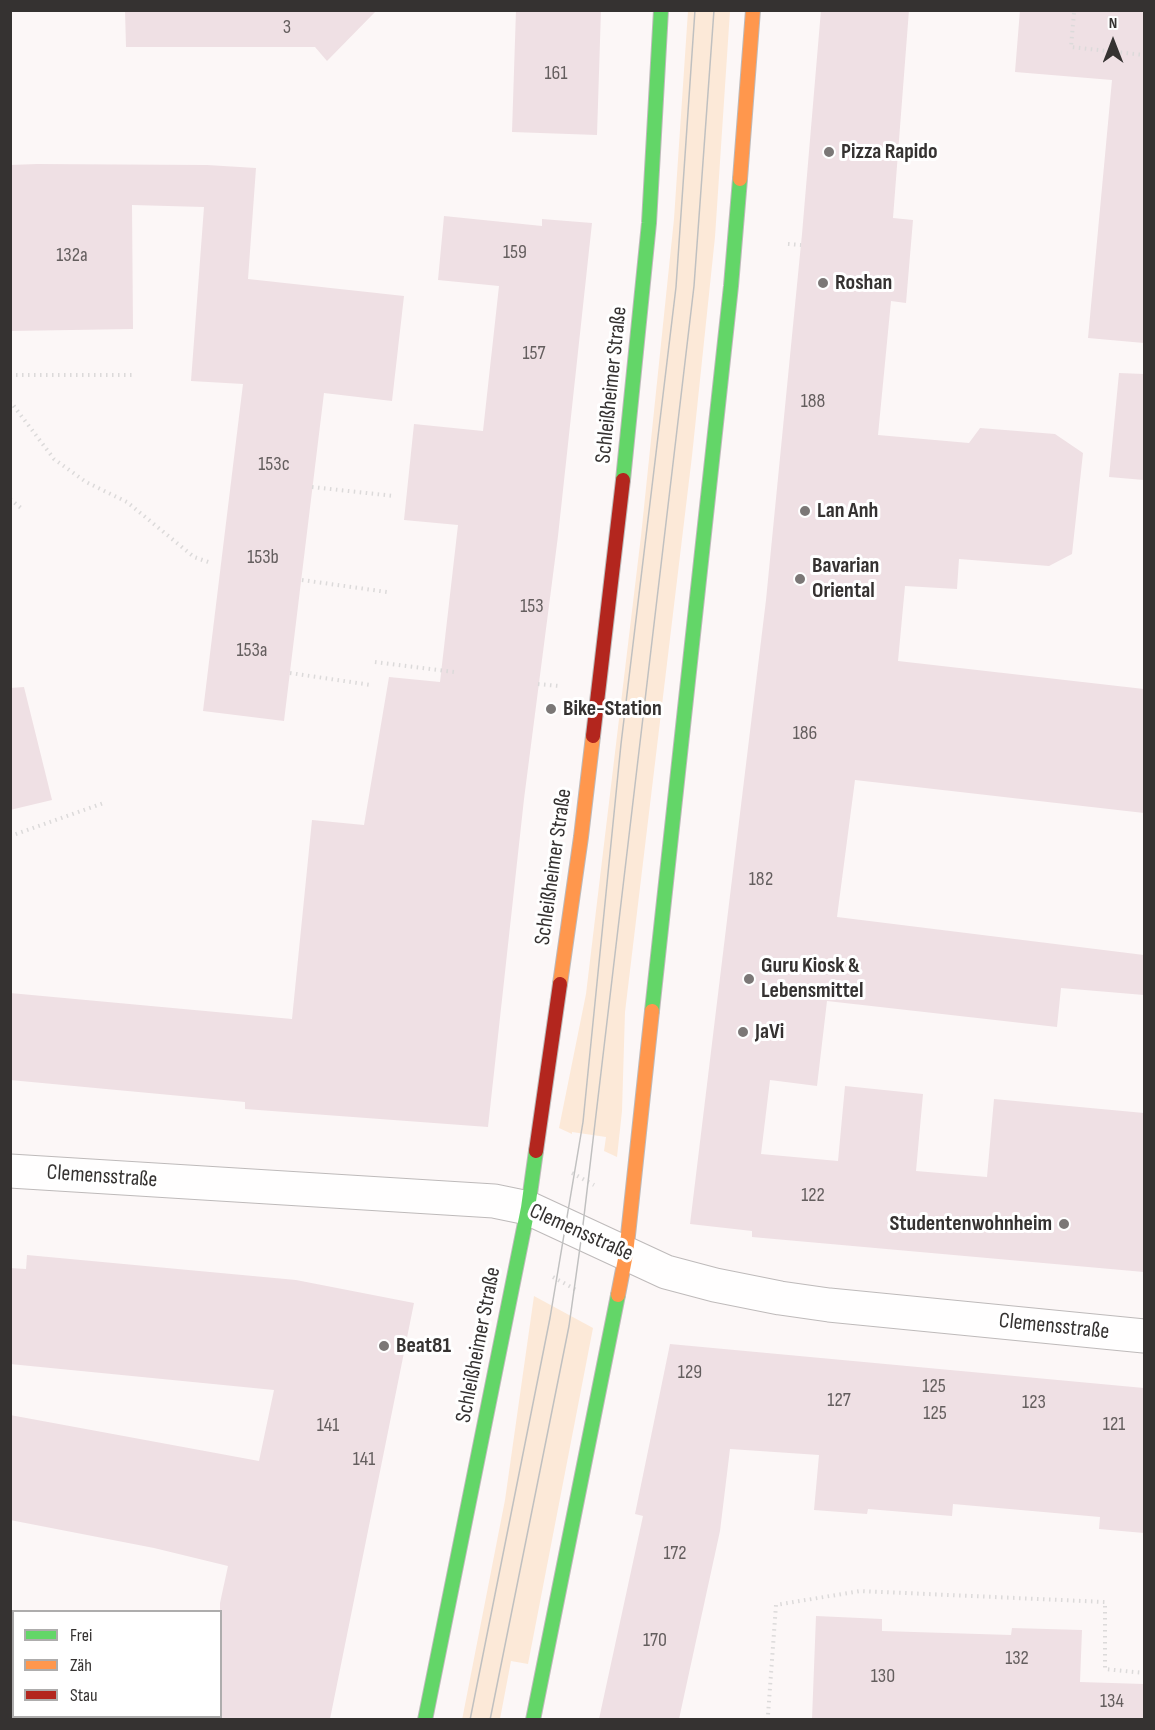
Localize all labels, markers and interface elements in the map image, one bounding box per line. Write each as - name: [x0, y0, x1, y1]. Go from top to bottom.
- north arrow: [1083, 12, 1143, 72]
- text: N: [1109, 14, 1117, 33]
- house number: 3: [283, 16, 291, 40]
- house number: 161: [545, 62, 567, 86]
- place label: Pizza Rapido: [841, 139, 938, 165]
- marker: Pizza Rapido: [822, 145, 836, 159]
- house number: 159: [503, 241, 527, 265]
- house number: 132a: [56, 244, 88, 268]
- place label: Roshan: [835, 270, 892, 296]
- marker: Roshan: [816, 276, 830, 290]
- street label: Schleißheimer Straße: [591, 305, 633, 465]
- house number: 157: [523, 342, 545, 366]
- house number: 188: [801, 390, 825, 414]
- house number: 153c: [258, 453, 290, 477]
- place label: Lan Anh: [817, 498, 878, 524]
- marker: Lan Anh: [798, 504, 812, 518]
- house number: 153b: [247, 546, 279, 570]
- place label: Bavarian Oriental: [812, 553, 879, 604]
- marker: Bavarian Oriental: [793, 572, 807, 586]
- house number: 153: [520, 595, 544, 619]
- house number: 153a: [236, 639, 268, 663]
- place label: Bike-Station: [563, 696, 662, 722]
- marker: Bike-Station: [544, 702, 558, 716]
- house number: 186: [793, 722, 817, 746]
- street label: Schleißheimer Straße: [530, 787, 578, 947]
- house number: 182: [749, 868, 773, 892]
- place label: Guru Kiosk & Lebensmittel: [761, 953, 863, 1004]
- marker: Guru Kiosk & Lebensmittel: [742, 972, 756, 986]
- place label: JaVi: [755, 1019, 784, 1045]
- marker: JaVi: [736, 1025, 750, 1039]
- street label: Clemensstraße: [46, 1160, 158, 1194]
- house number: 122: [801, 1184, 825, 1208]
- street label: Clemensstraße: [525, 1198, 637, 1268]
- place label: Studentenwohnheim: [889, 1211, 1052, 1237]
- marker: Studentenwohnheim: [1057, 1217, 1071, 1231]
- street label: Schleißheimer Straße: [451, 1265, 507, 1425]
- street label: Clemensstraße: [998, 1308, 1110, 1346]
- place label: Beat81: [396, 1333, 451, 1359]
- marker: Beat81: [377, 1339, 391, 1353]
- house number: 129: [678, 1361, 702, 1385]
- house number: 125: [922, 1375, 946, 1399]
- house number: 127: [827, 1389, 851, 1413]
- house number: 123: [1022, 1391, 1046, 1415]
- house number: 125: [923, 1402, 947, 1426]
- house number: 121: [1103, 1413, 1125, 1437]
- house number: 141: [317, 1414, 339, 1438]
- house number: 141: [353, 1448, 375, 1472]
- house number: 172: [663, 1542, 687, 1566]
- legend: [12, 1610, 222, 1718]
- text: Frei: [70, 1625, 92, 1646]
- house number: 170: [643, 1629, 667, 1653]
- house number: 132: [1005, 1647, 1029, 1671]
- text: Zäh: [70, 1655, 92, 1676]
- house number: 130: [871, 1665, 895, 1689]
- text: Stau: [70, 1685, 98, 1706]
- house number: 134: [1100, 1690, 1124, 1714]

